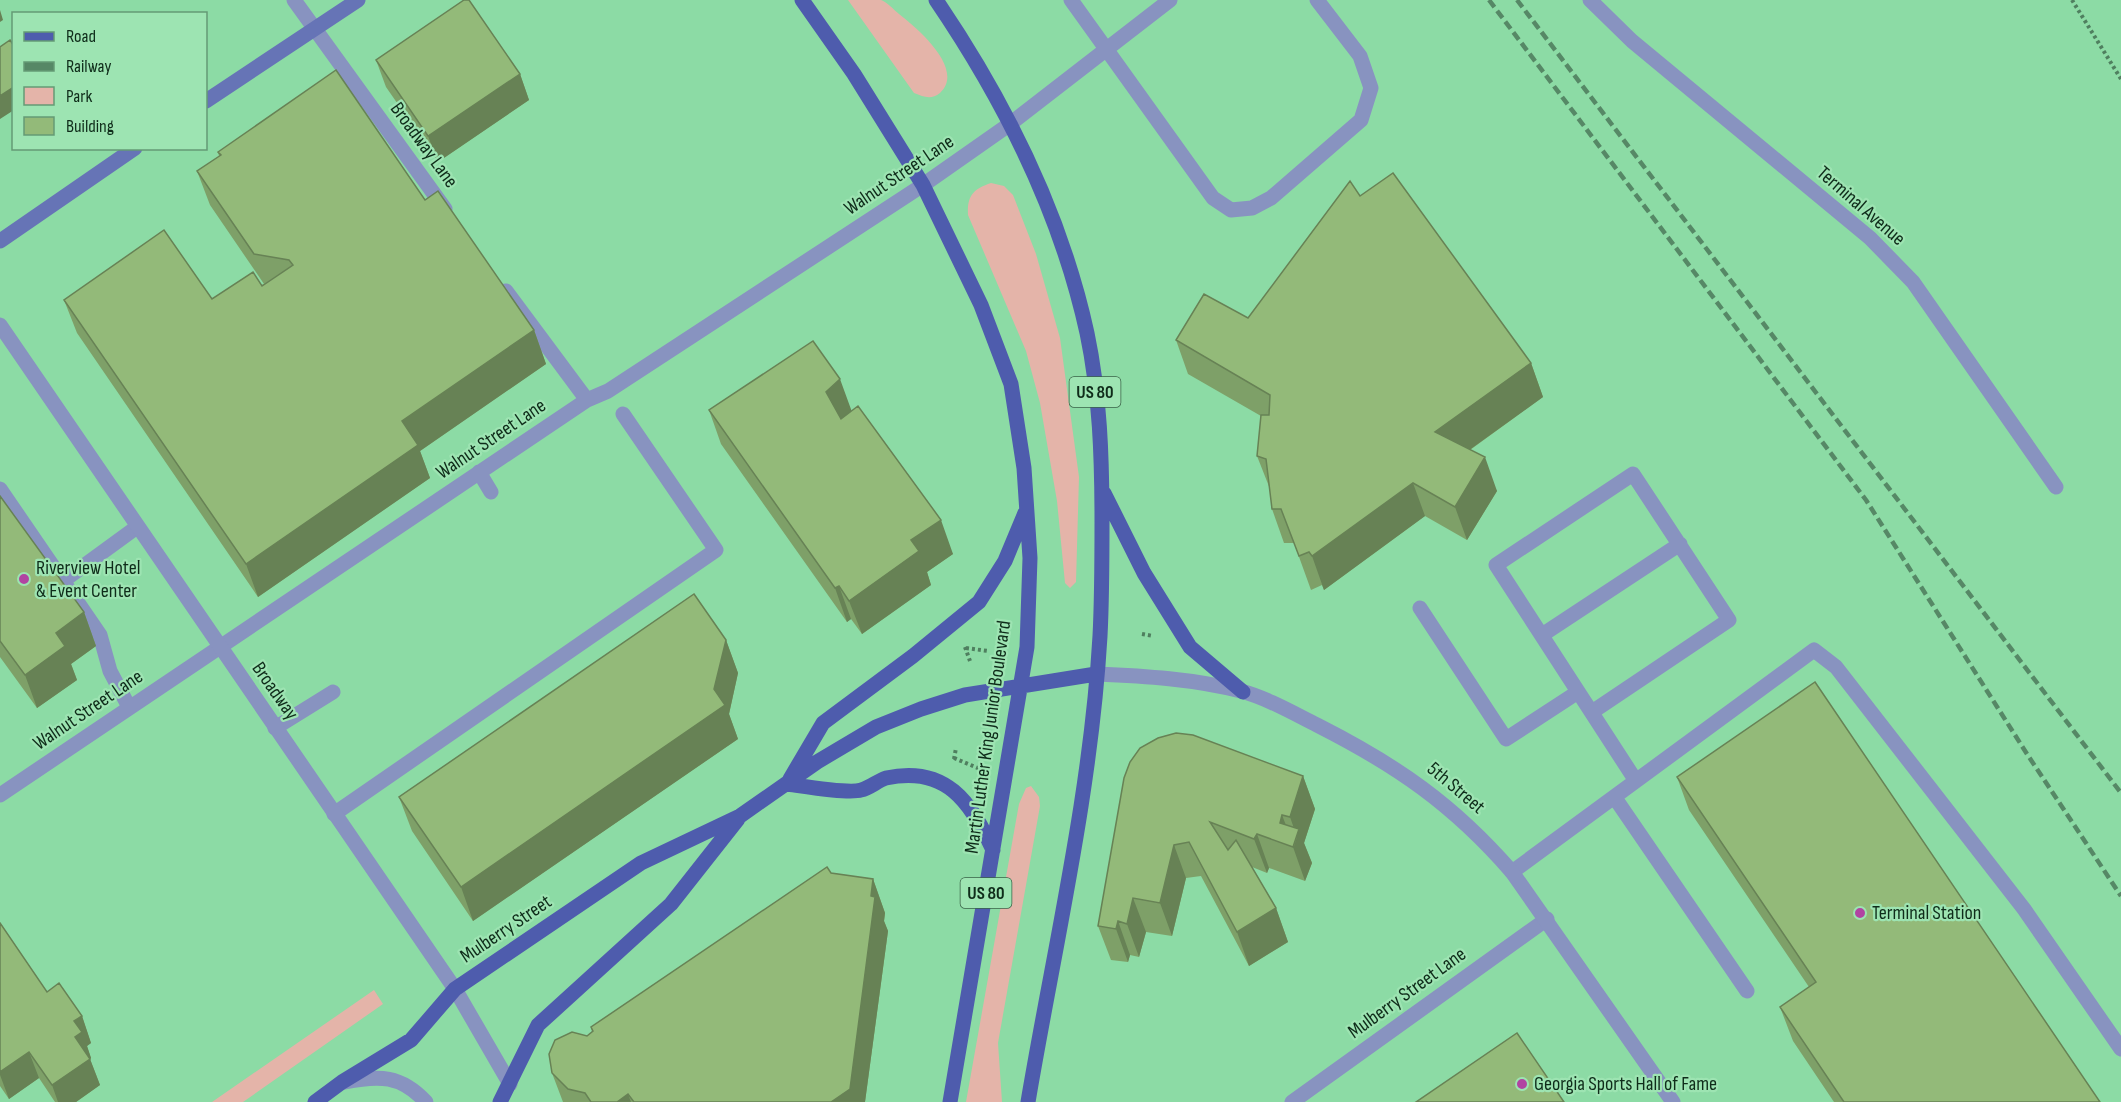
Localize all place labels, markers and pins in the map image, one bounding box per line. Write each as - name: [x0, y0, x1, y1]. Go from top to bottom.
- place label: Riverview Hotel & Event Center: [36, 556, 140, 603]
- marker: Riverview Hotel & Event Center: [17, 572, 31, 586]
- place label: Terminal Station: [1872, 901, 1981, 925]
- marker: Terminal Station: [1853, 906, 1867, 920]
- place label: Georgia Sports Hall of Fame: [1534, 1072, 1717, 1096]
- marker: Georgia Sports Hall of Fame: [1515, 1077, 1529, 1091]

